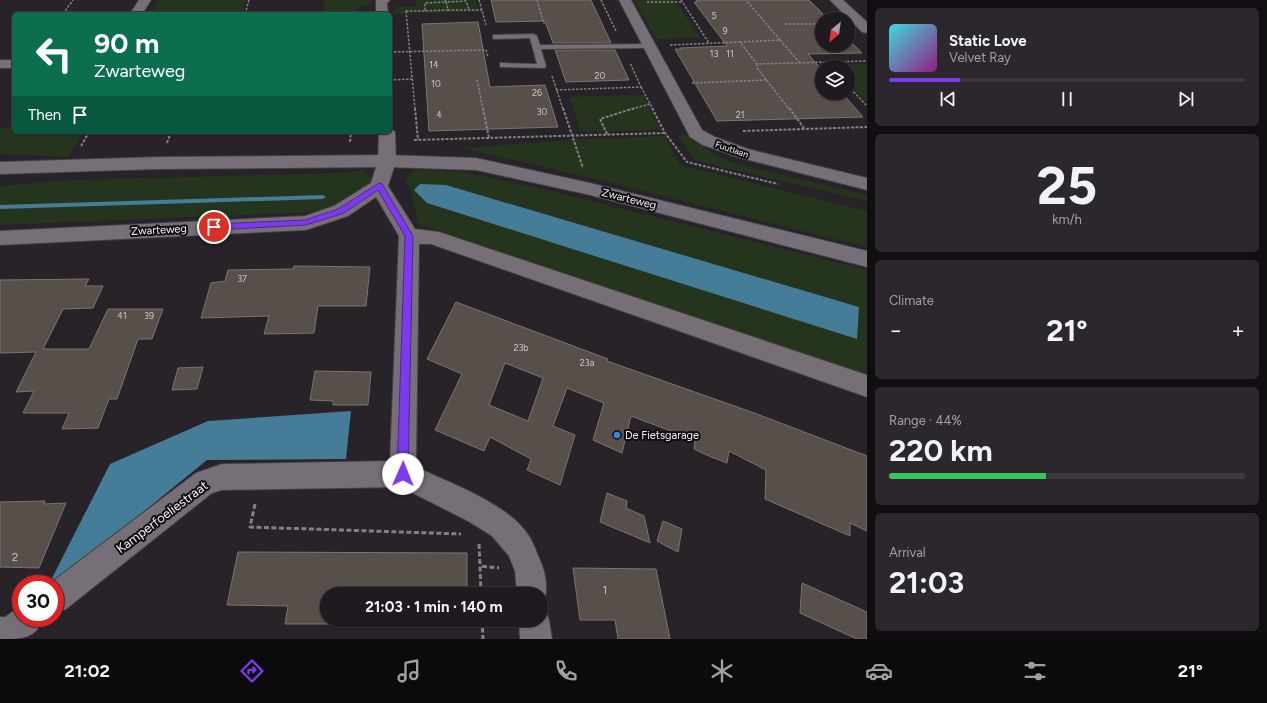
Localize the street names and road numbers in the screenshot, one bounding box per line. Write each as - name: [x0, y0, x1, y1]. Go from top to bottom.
- street label: Fuutlaan: [714, 138, 750, 160]
- street label: Zwarteweg: [600, 186, 658, 212]
- street label: Zwarteweg: [131, 222, 187, 238]
- street label: Kamperfoeliestraat: [113, 478, 211, 556]

